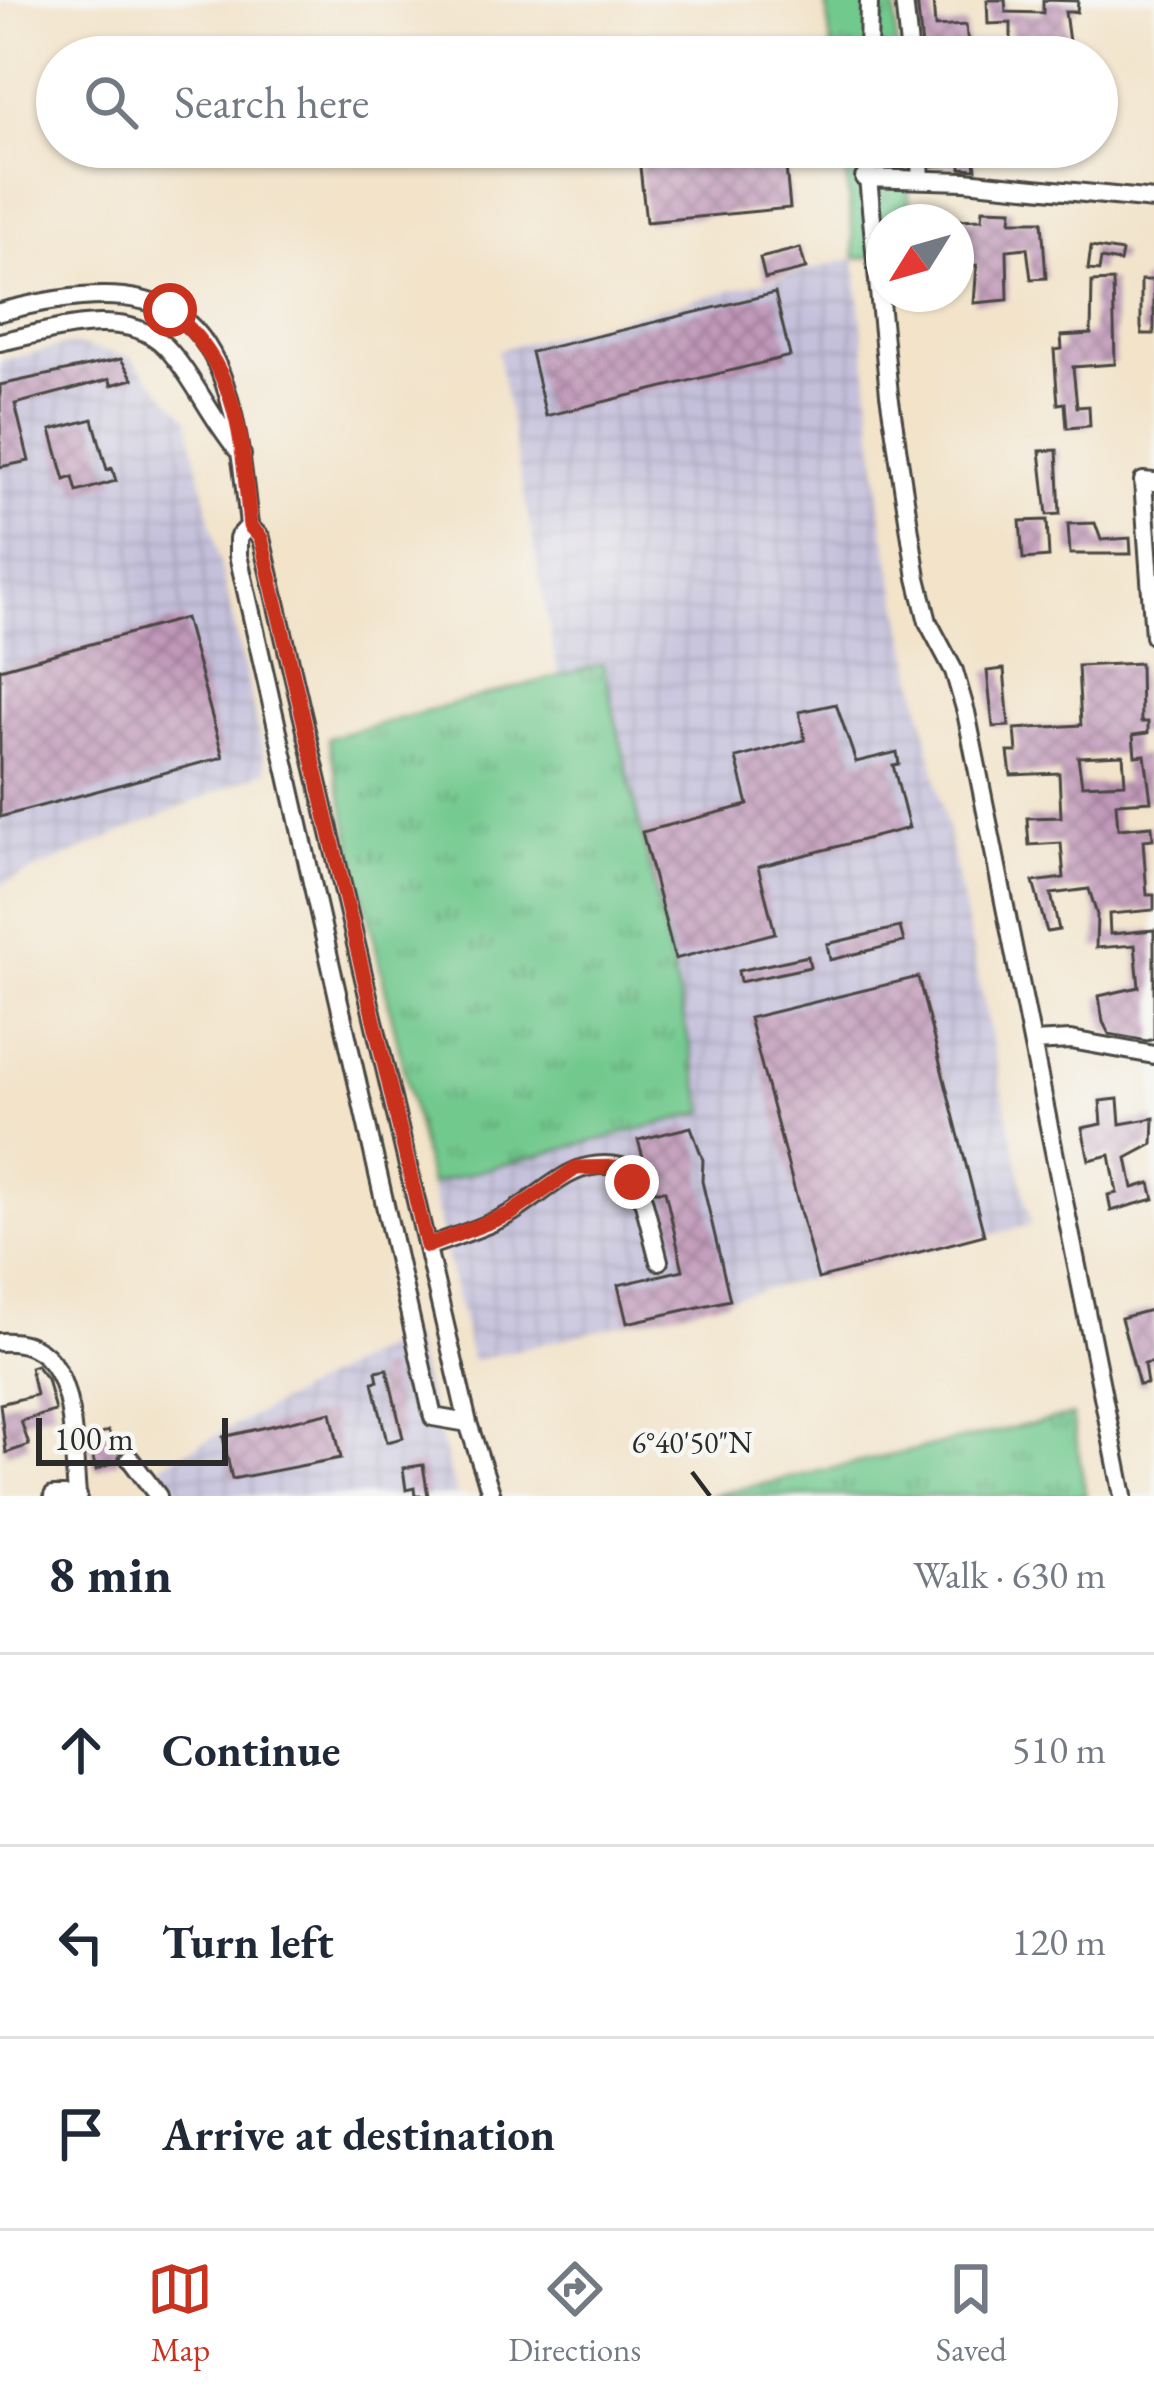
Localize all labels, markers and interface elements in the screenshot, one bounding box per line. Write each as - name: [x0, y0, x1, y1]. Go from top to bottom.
- search box: [36, 36, 1118, 168]
- icon: search: [78, 69, 144, 135]
- text: Search here: [174, 73, 369, 131]
- north arrow: [866, 204, 974, 312]
- route start: [143, 283, 197, 337]
- route end: [605, 1155, 659, 1209]
- scale bar: [36, 1412, 228, 1465]
- text: 100 m: [54, 1417, 134, 1460]
- text: 6°40'50"N: [632, 1423, 752, 1462]
- text: 8 min: [48, 1541, 172, 1607]
- text: Walk · 630 m: [913, 1549, 1106, 1600]
- icon: ahead: [48, 1717, 114, 1783]
- text: Continue: [162, 1721, 340, 1779]
- text: 510 m: [1012, 1724, 1106, 1775]
- icon: left: [48, 1909, 114, 1975]
- text: Turn left: [162, 1913, 334, 1971]
- text: 120 m: [1012, 1916, 1106, 1967]
- icon: arrive: [48, 2101, 114, 2167]
- text: Arrive at destination: [162, 2105, 555, 2163]
- tab: Map: [147, 2256, 213, 2371]
- tab: Directions: [508, 2256, 641, 2371]
- tab: Saved: [936, 2256, 1007, 2371]

